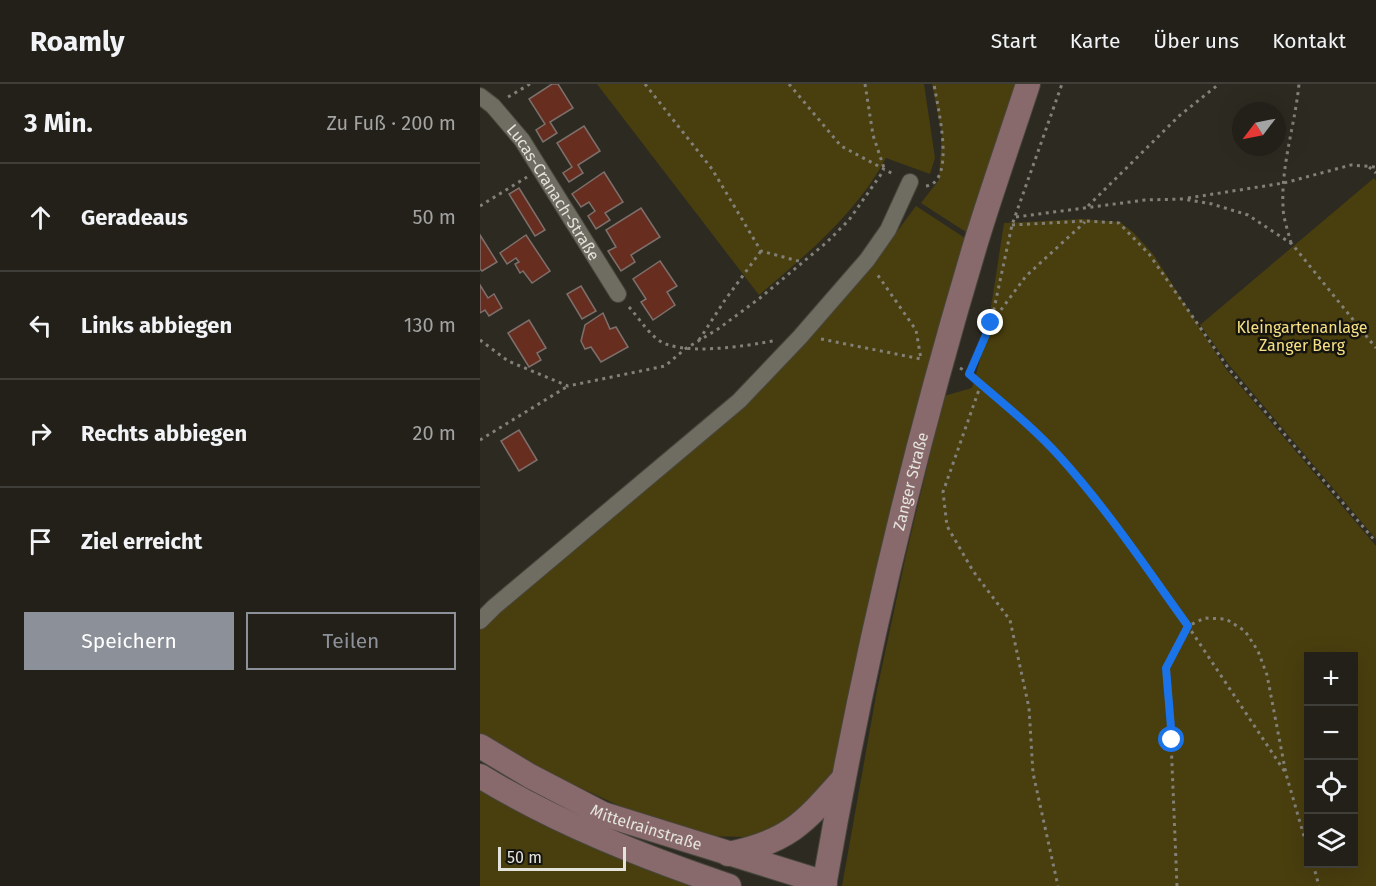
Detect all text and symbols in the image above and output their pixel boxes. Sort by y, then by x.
text: Roamly [30,25,124,58]
text: Start [991,28,1037,54]
text: Karte [1070,28,1120,54]
text: Über uns [1153,28,1239,54]
text: Kontakt [1272,28,1346,54]
north arrow [1232,102,1286,156]
text: 3 Min. [24,108,93,139]
text: Zu Fuß · 200 m [326,111,456,135]
street label: Lucas-Cranach-Straße [503,120,604,264]
icon: ahead [24,201,57,234]
text: Geradeaus [81,204,188,231]
text: 50 m [412,205,456,229]
icon: left [24,309,57,342]
route end [977,309,1003,335]
text: Links abbiegen [81,312,232,339]
text: 130 m [404,313,456,337]
park label: Kleingartenanlage Zanger Berg [1236,318,1368,355]
icon: right [24,417,57,450]
text: Rechts abbiegen [81,420,247,447]
text: 20 m [413,421,456,445]
street label: Zanger Straße [889,430,932,532]
icon: arrive [24,525,57,558]
text: Ziel erreicht [81,528,202,555]
button: Speichern [24,612,234,670]
button: Teilen [246,612,456,670]
map controls [1304,652,1358,868]
button: + [1304,652,1358,706]
button: − [1304,706,1358,760]
route start [1158,726,1184,752]
button: locate [1304,760,1358,814]
street label: Mittelrainstraße [587,800,704,854]
button: layers [1304,814,1358,868]
scale bar [498,844,626,872]
text: 50 m [507,848,542,867]

